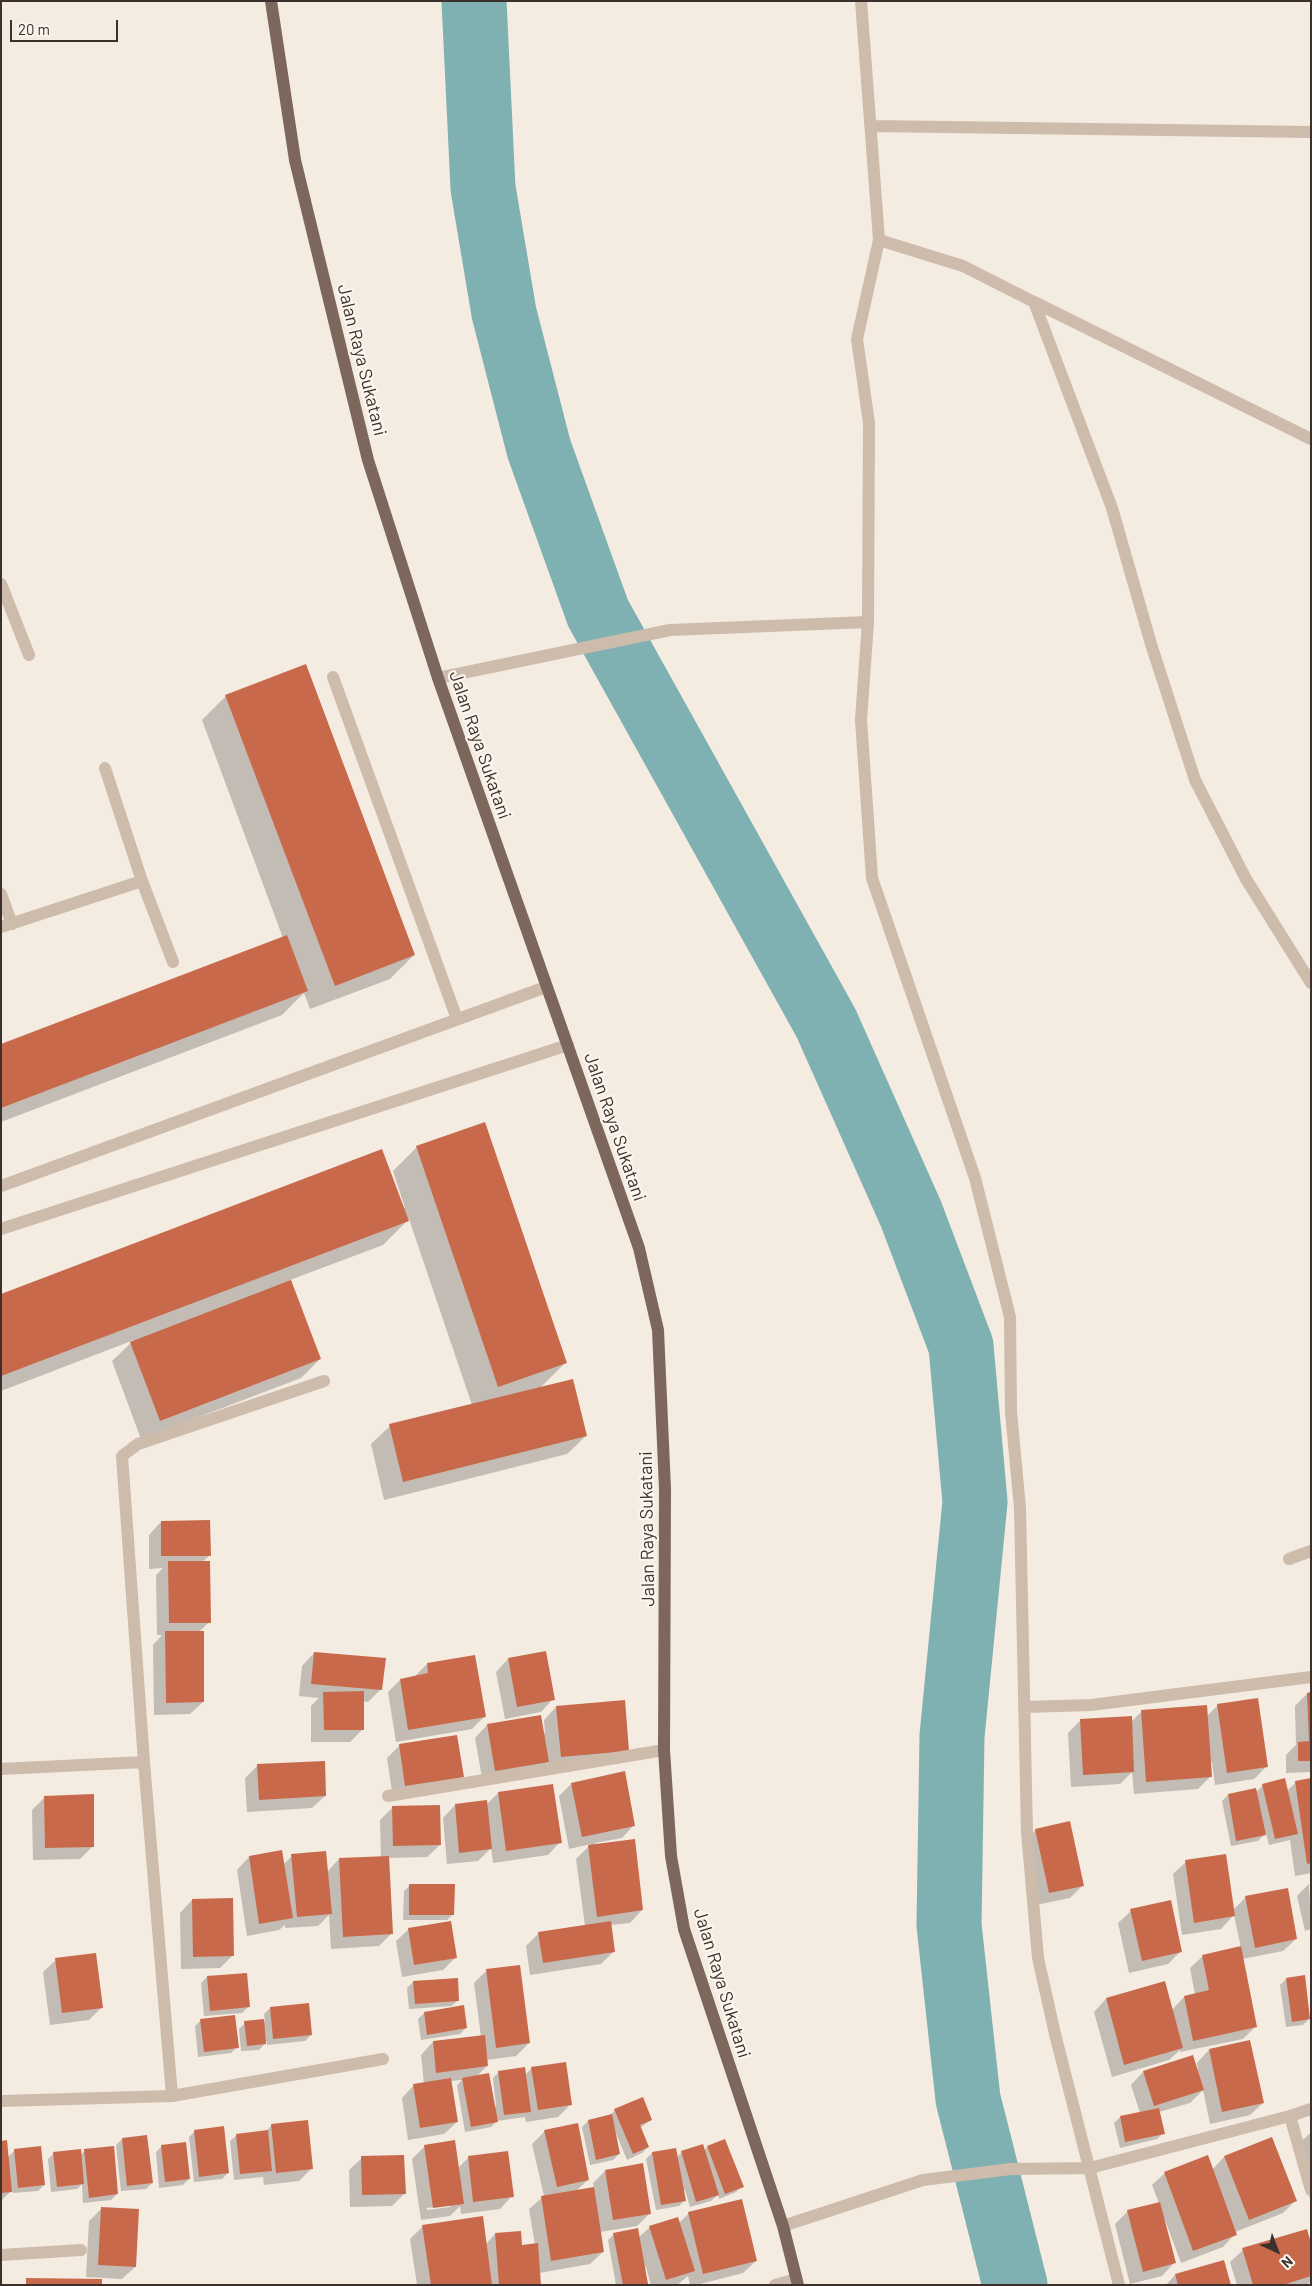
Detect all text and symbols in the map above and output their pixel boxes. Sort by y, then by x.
scale bar [12,10,120,42]
text: 20 m [18,20,50,38]
street label: Jalan Raya Sukatani [333,282,391,438]
street label: Jalan Raya Sukatani [444,668,516,822]
street label: Jalan Raya Sukatani [579,1050,651,1204]
street label: Jalan Raya Sukatani [635,1451,659,1607]
street label: Jalan Raya Sukatani [689,1906,755,2060]
north arrow [1252,2226,1302,2276]
text: N [1278,2253,1297,2272]

